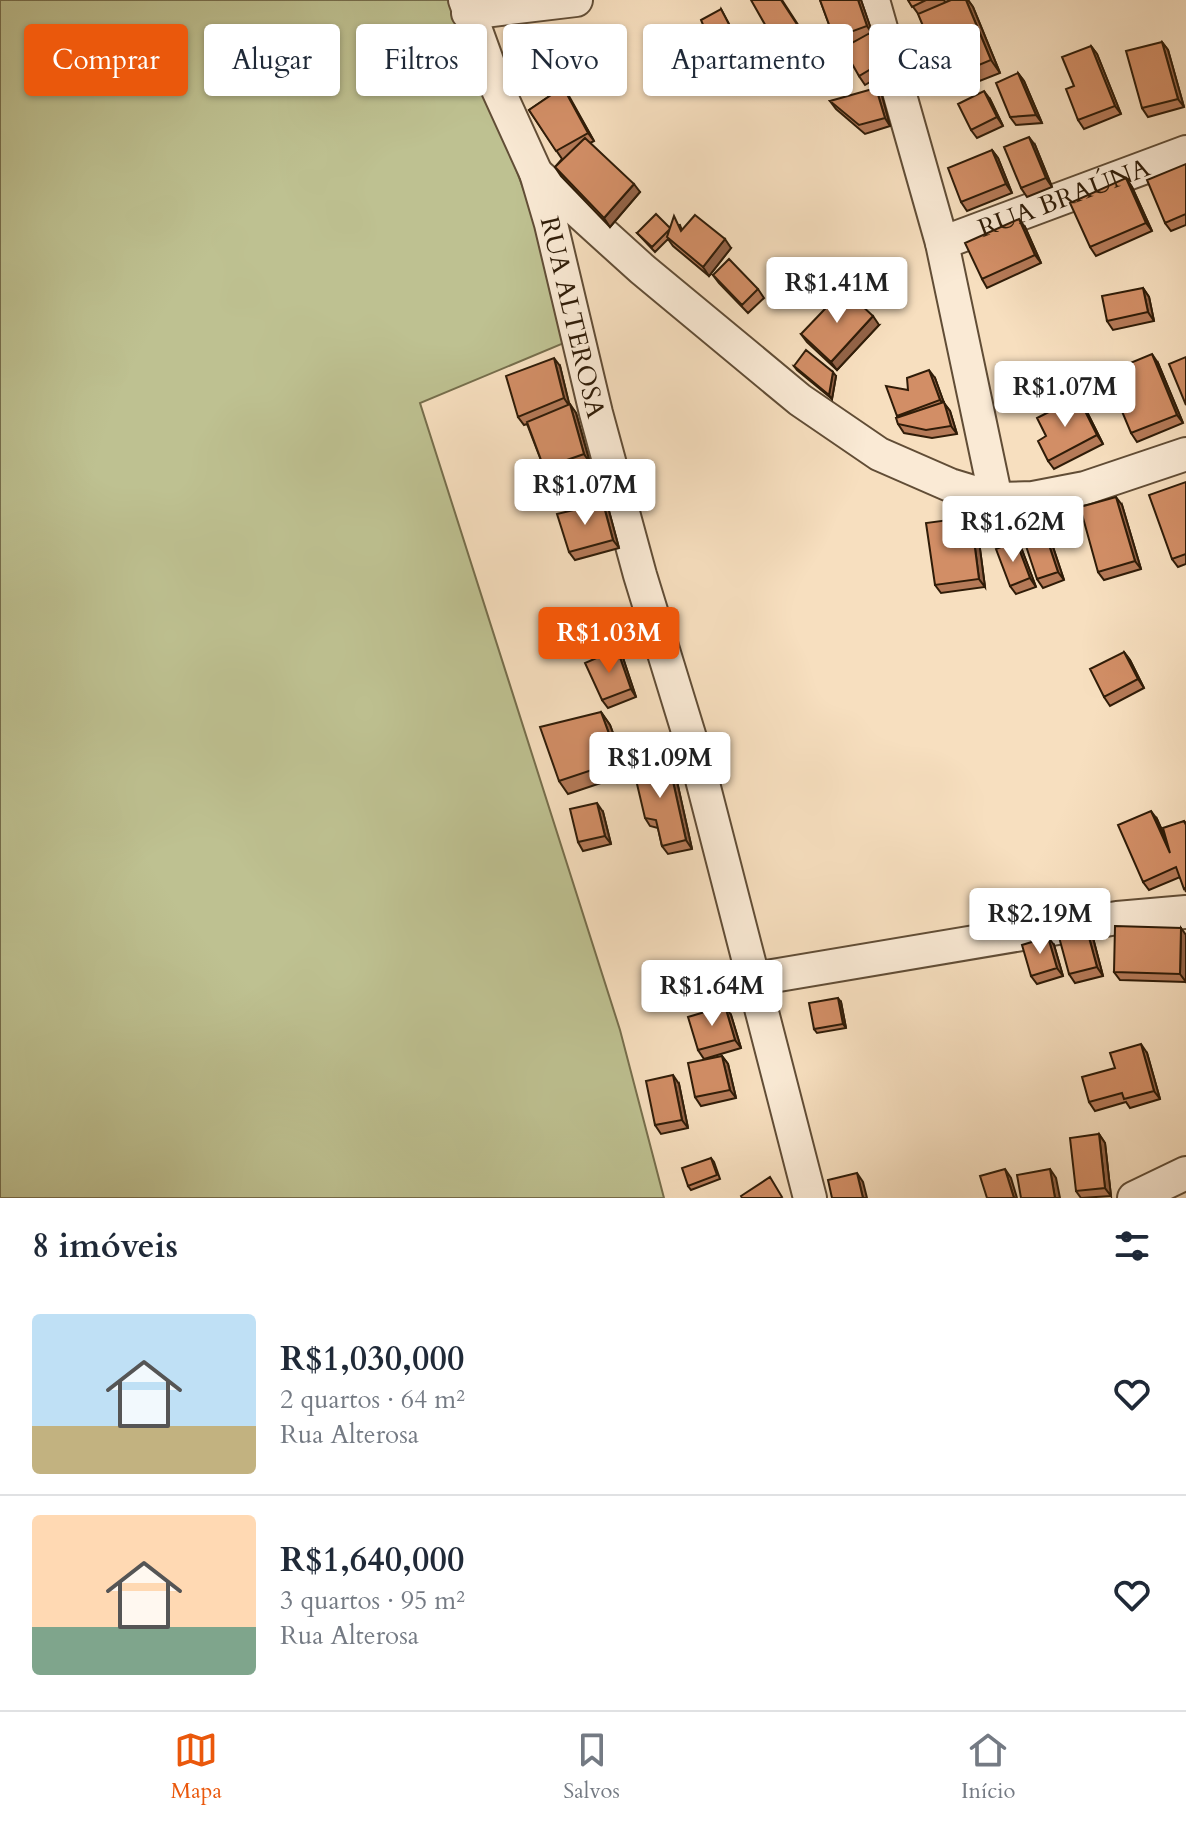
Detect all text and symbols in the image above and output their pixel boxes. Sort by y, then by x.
chip: Comprar [24,24,188,96]
chip: Alugar [204,24,340,96]
chip: Filtros [356,24,487,96]
chip: Novo [503,24,627,96]
chip: Apartamento [643,24,853,96]
chip: Casa [869,24,980,96]
street label: RUA BRAÚNA [973,149,1155,246]
street label: RUA ALTEROSA [532,213,614,422]
pin: R$1.41M [763,257,911,325]
text: R$1.41M [784,265,890,300]
pin: R$1.07M [991,361,1139,429]
text: R$1.07M [1012,369,1118,404]
pin: R$1.07M [511,459,659,527]
text: R$1.07M [532,467,638,502]
pin: R$1.62M [939,496,1087,564]
text: R$1.62M [960,504,1066,539]
pin: R$1.03M [535,607,683,675]
text: R$1.03M [556,615,662,650]
pin: R$1.09M [586,732,734,800]
text: R$1.09M [607,740,713,775]
pin: R$2.19M [966,888,1114,956]
text: R$2.19M [987,896,1093,931]
pin: R$1.64M [638,960,786,1028]
text: R$1.64M [659,968,765,1003]
text: 8 imóveis [32,1223,178,1269]
icon: filters [1110,1224,1154,1268]
text: R$1,030,000 [280,1336,464,1382]
icon: home [96,1346,192,1442]
icon: heart [1110,1372,1154,1416]
text: 2 quartos · 64 m² [280,1382,465,1417]
text: Rua Alterosa [280,1417,419,1452]
text: R$1,640,000 [280,1537,464,1583]
icon: home [96,1547,192,1643]
icon: heart [1110,1573,1154,1617]
text: 3 quartos · 95 m² [280,1583,465,1618]
text: Rua Alterosa [280,1618,419,1653]
tab: Mapa [171,1728,222,1806]
tab: Salvos [563,1728,620,1806]
tab: Início [961,1728,1015,1806]

